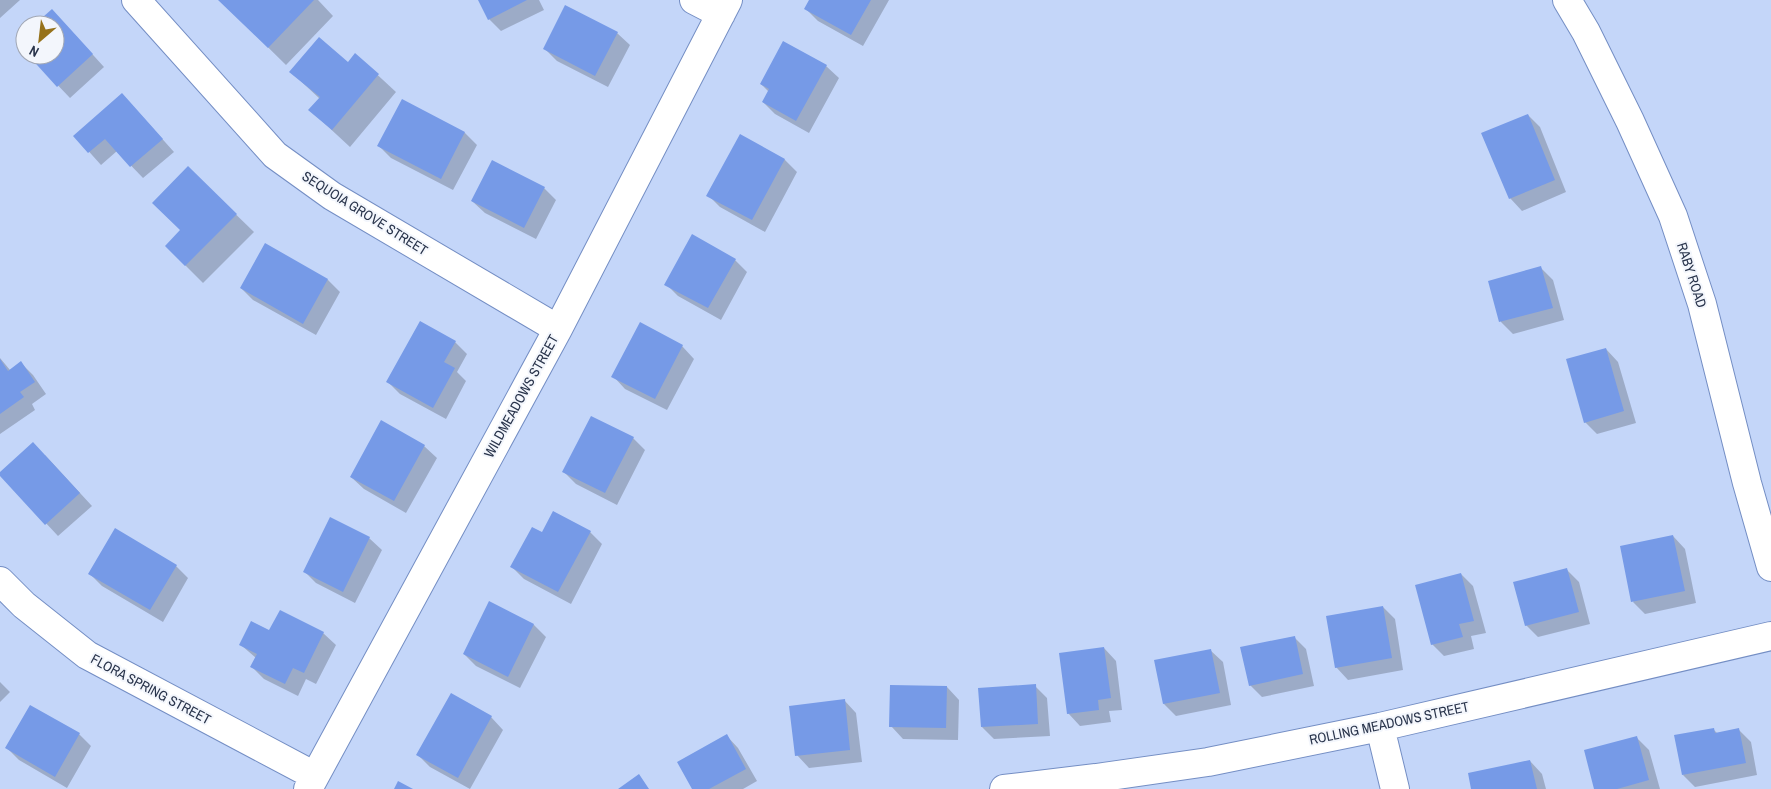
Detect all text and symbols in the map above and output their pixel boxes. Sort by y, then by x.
north arrow [15,15,65,65]
text: N [26,42,42,61]
street label: SEQUOIA GROVE STREET [299,167,431,259]
street label: RABY ROAD [1673,240,1711,310]
street label: WILDMEADOWS STREET [480,331,562,461]
street label: FLORA SPRING STREET [88,650,214,728]
street label: ROLLING MEADOWS STREET [1308,697,1470,749]

